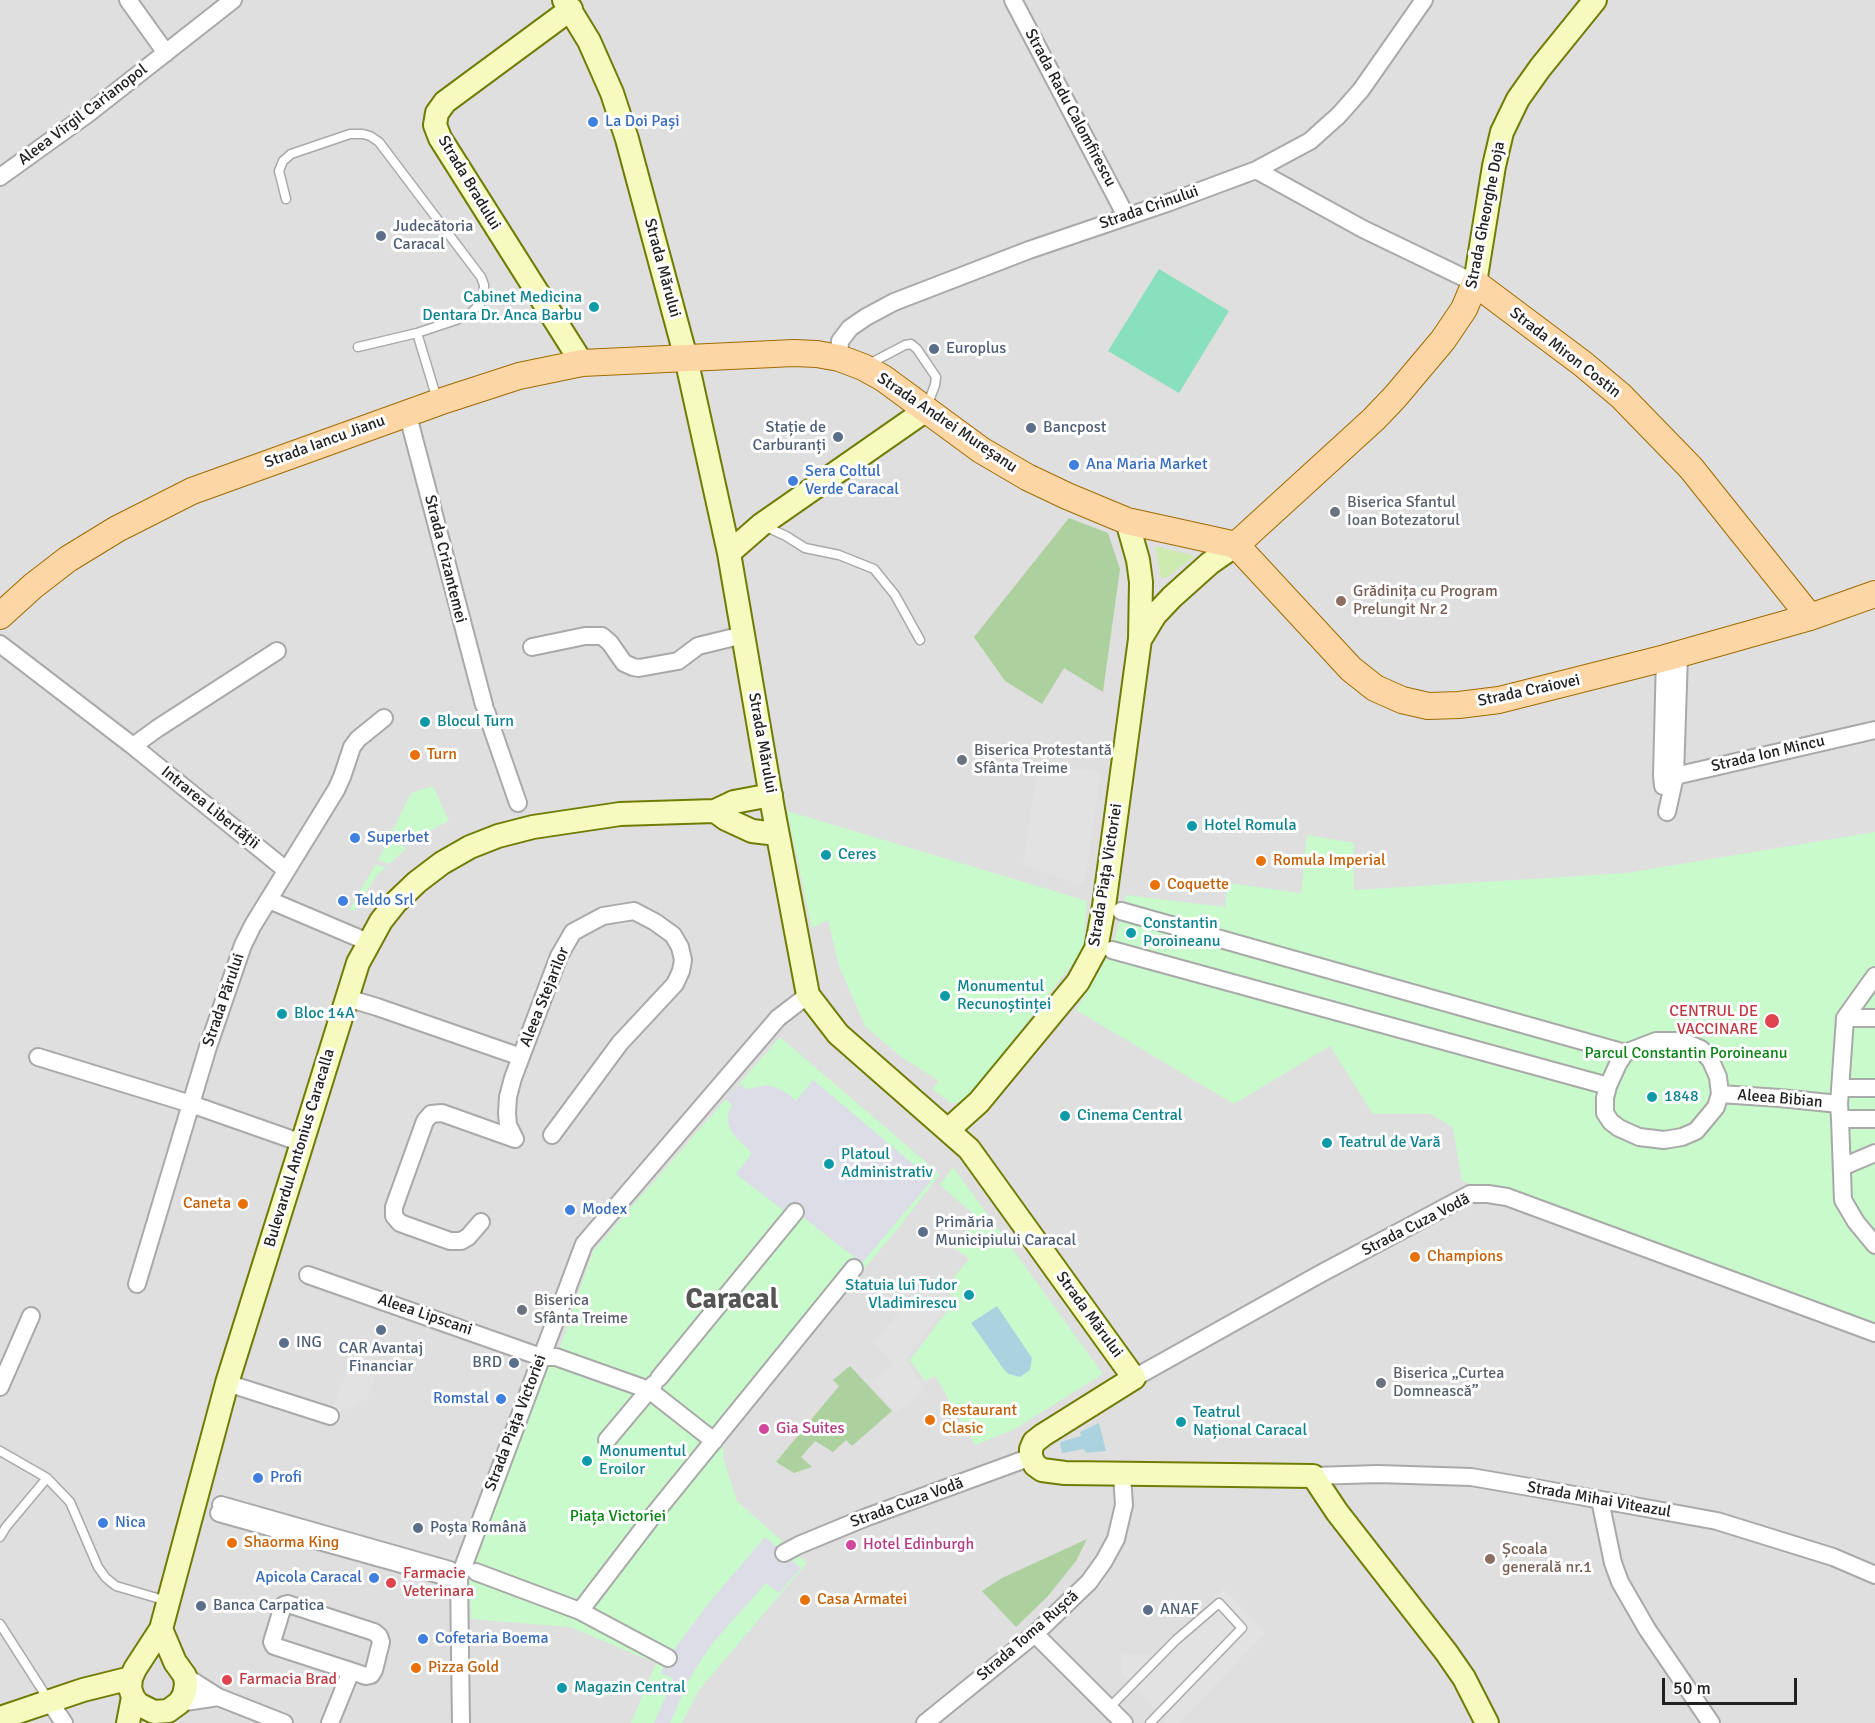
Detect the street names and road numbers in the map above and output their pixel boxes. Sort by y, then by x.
street label: Strada Radu Calomfirescu [1020,26,1120,190]
street label: Aleea Virgil Carianopol [15,60,151,170]
street label: Strada Bradului [433,132,505,234]
street label: Strada Gheorghe Doja [1462,140,1510,290]
street label: Strada Crinului [1097,182,1201,234]
street label: Strada Mărului [640,216,684,320]
street label: Strada Miron Costin [1506,304,1624,402]
street label: Strada Andrei Mureșanu [873,369,1021,477]
street label: Strada Iancu Jianu [262,411,388,473]
street label: Strada Crizantemei [420,493,470,625]
street label: Strada Craiovei [1476,671,1582,711]
street label: Strada Mărului [744,691,780,795]
street label: Strada Ion Mincu [1709,732,1827,776]
street label: Intrarea Libertății [157,762,263,854]
street label: Strada Piața Victoriei [1085,802,1127,948]
street label: Aleea Stejarilor [516,944,574,1050]
street label: Strada Părului [199,951,249,1049]
street label: Bulevardul Antonius Caracalla [261,1046,339,1250]
street label: Aleea Bibian [1737,1086,1823,1112]
street label: Strada Cuza Vodă [1359,1189,1473,1261]
street label: Strada Mărului [1051,1268,1127,1362]
street label: Aleea Lipscani [375,1290,475,1340]
street label: Strada Piața Victoriei [481,1352,551,1494]
street label: Strada Cuza Vodă [848,1474,966,1532]
street label: Strada Mihai Viteazul [1525,1478,1673,1522]
street label: Strada Toma Rușcă [973,1587,1083,1685]

